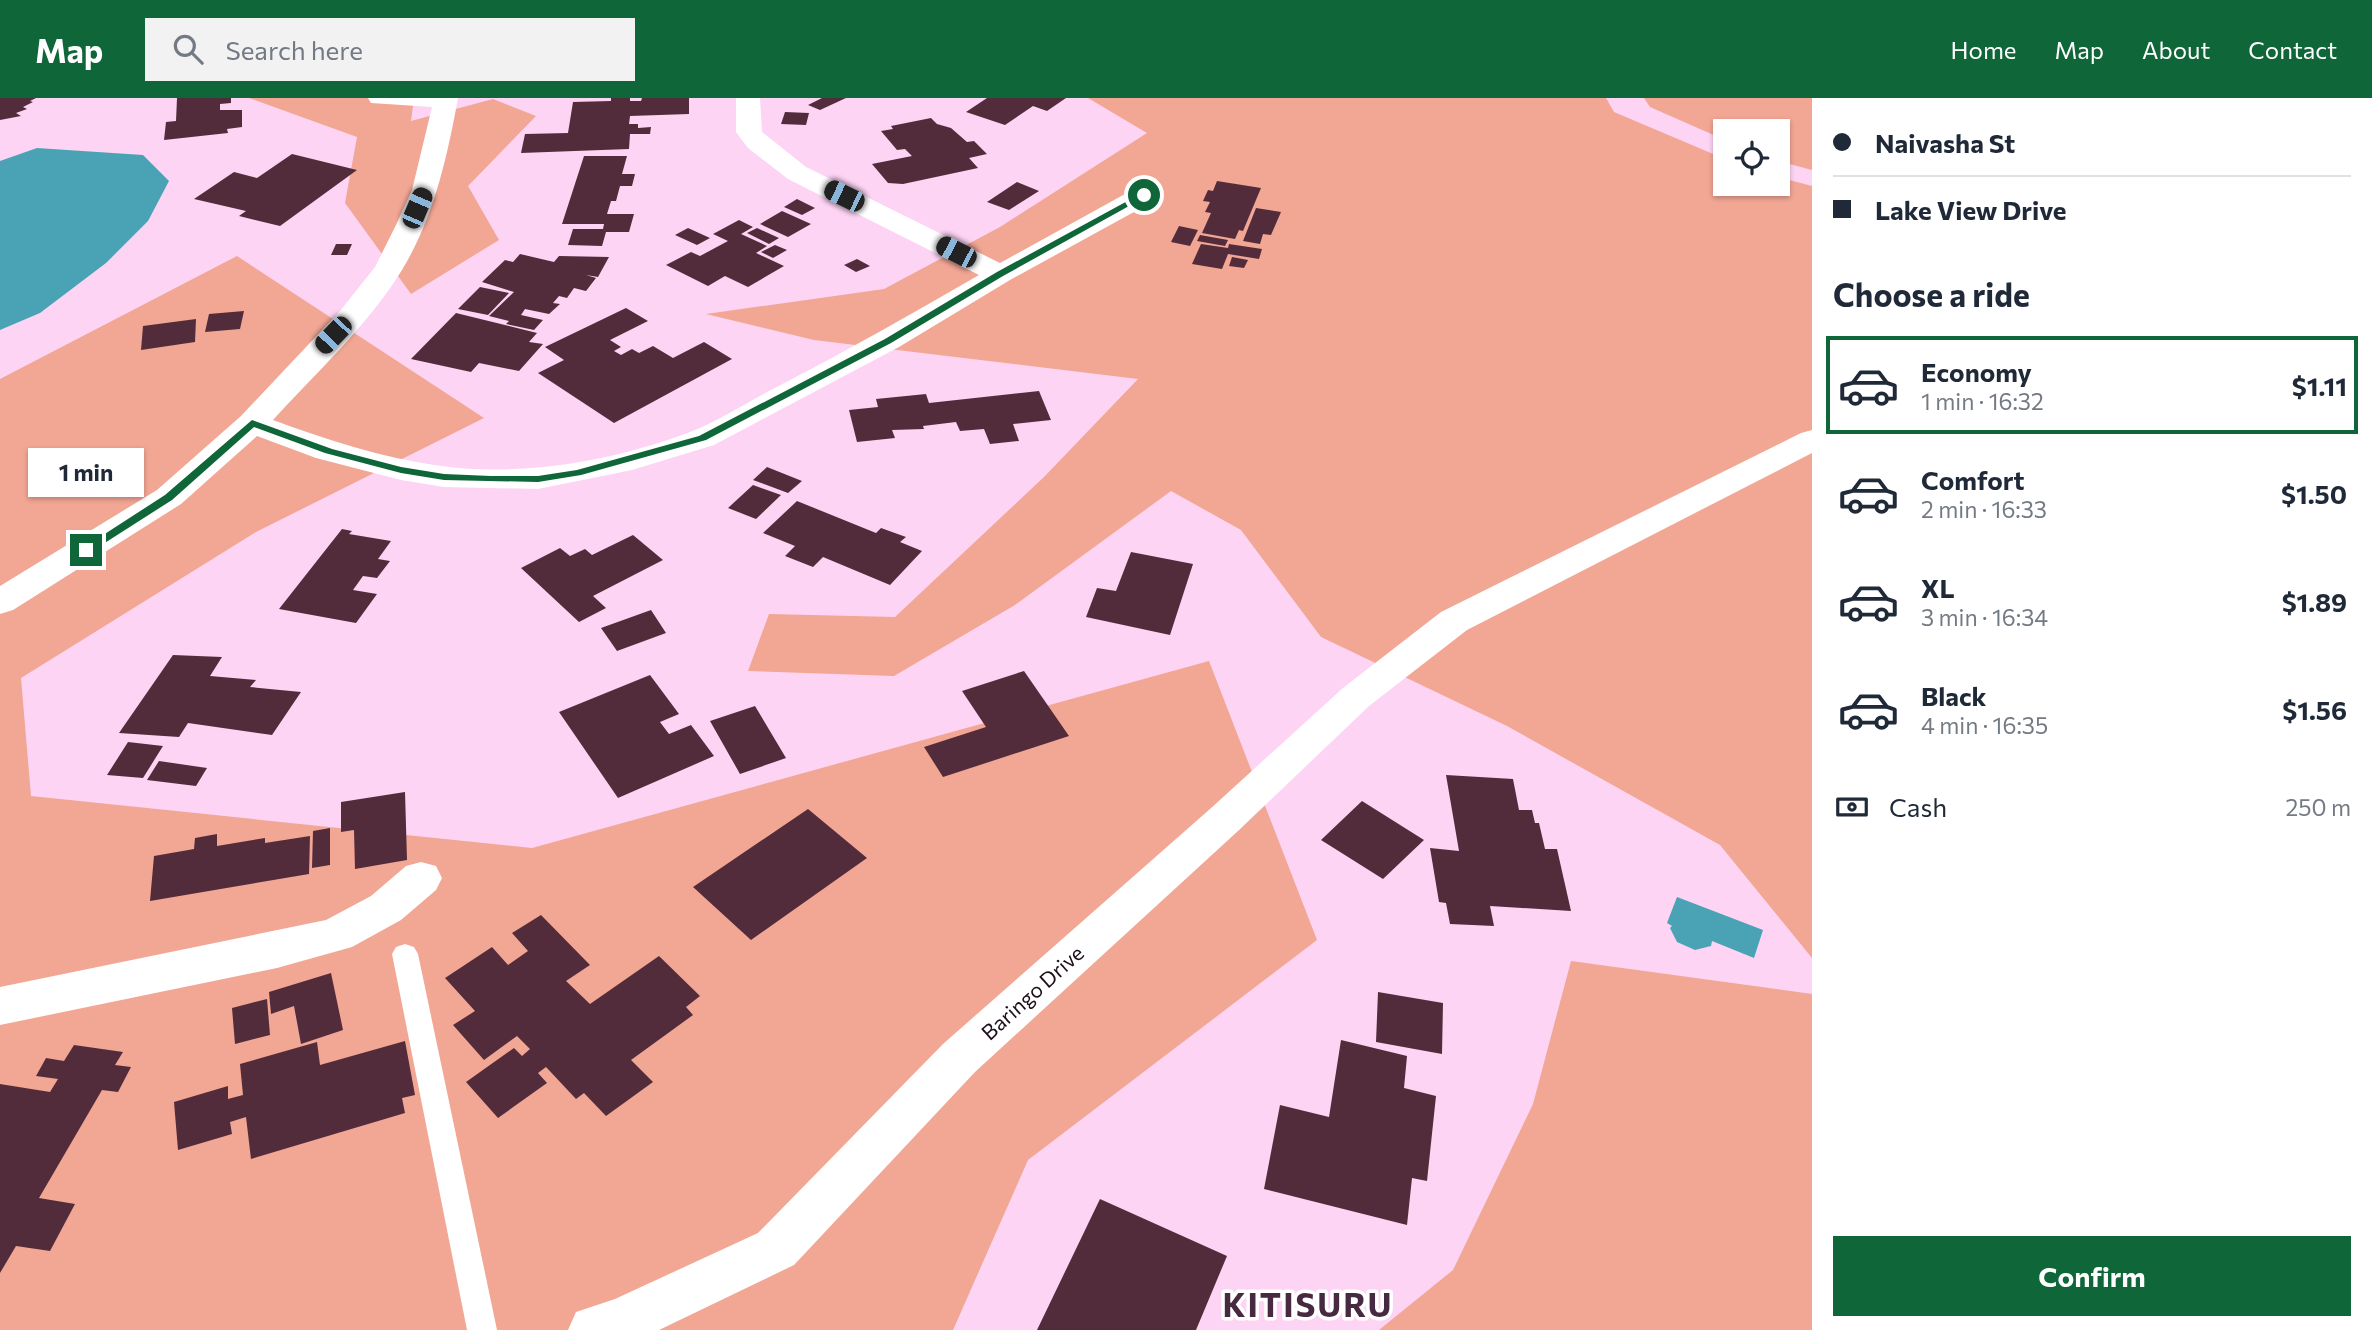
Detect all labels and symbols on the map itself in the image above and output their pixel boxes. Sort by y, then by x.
car [821,177,868,215]
route start [1128,179,1160,211]
car [400,185,435,231]
car [933,233,980,271]
car [311,313,356,357]
callout: 1 min [28,448,144,498]
route end [70,534,102,566]
street label: Baringo Drive [976,940,1088,1044]
district label: KITISURU [1222,1283,1394,1324]

